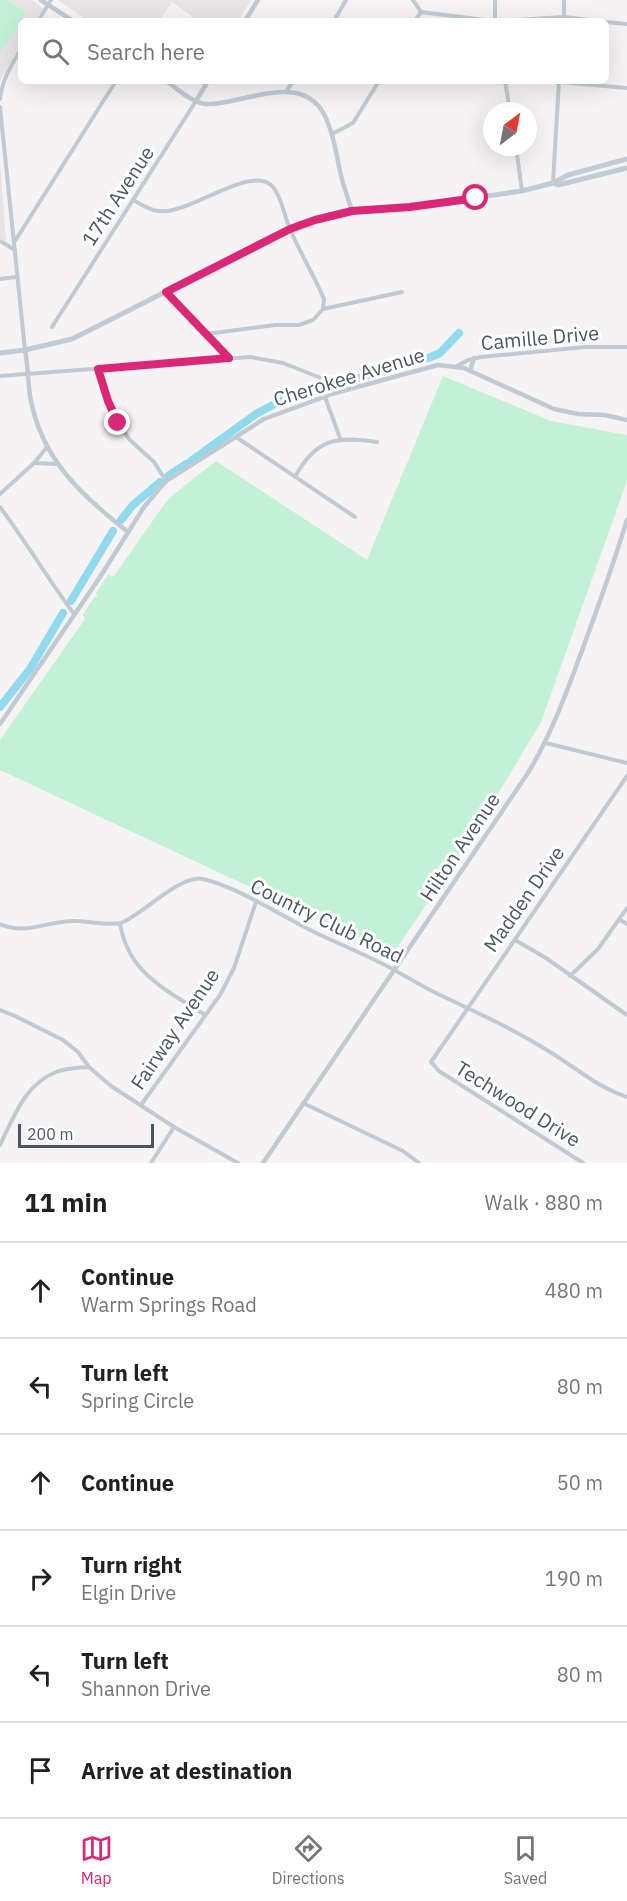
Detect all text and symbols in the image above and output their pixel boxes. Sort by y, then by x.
search box [18,18,609,84]
icon: search [39,35,72,68]
text: Search here [87,37,205,66]
north arrow [483,102,537,156]
street label: 17th Avenue [75,141,160,251]
route start [462,184,488,210]
street label: Camille Drive [480,319,600,356]
street label: Cherokee Avenue [270,341,428,412]
route end [104,409,130,435]
street label: Hilton Avenue [413,787,506,906]
street label: Madden Drive [477,840,570,957]
street label: Country Club Road [246,872,408,969]
street label: Fairway Avenue [124,963,225,1095]
street label: Techwood Drive [451,1054,586,1153]
scale bar [18,1121,154,1148]
text: 200 m [27,1124,74,1144]
text: 11 min [24,1185,108,1219]
text: Walk · 880 m [485,1189,603,1216]
text: Continue [81,1262,174,1291]
icon: ahead [24,1274,57,1307]
text: 480 m [545,1277,603,1304]
text: Warm Springs Road [81,1291,257,1318]
text: Turn left [81,1358,169,1387]
icon: left [24,1370,57,1403]
text: 80 m [557,1373,603,1400]
text: Spring Circle [81,1387,194,1414]
icon: ahead [24,1466,57,1499]
text: Continue [81,1468,174,1497]
text: 50 m [557,1469,603,1496]
text: Turn right [81,1550,182,1579]
icon: right [24,1562,57,1595]
text: 190 m [545,1565,603,1592]
text: Elgin Drive [81,1579,176,1606]
text: Turn left [81,1646,169,1675]
icon: left [24,1658,57,1691]
text: 80 m [557,1661,603,1688]
text: Shannon Drive [81,1675,211,1702]
icon: arrive [24,1754,57,1787]
text: Arrive at destination [81,1756,292,1785]
tab: Map [80,1832,113,1888]
tab: Directions [272,1832,345,1888]
tab: Saved [504,1832,547,1888]

